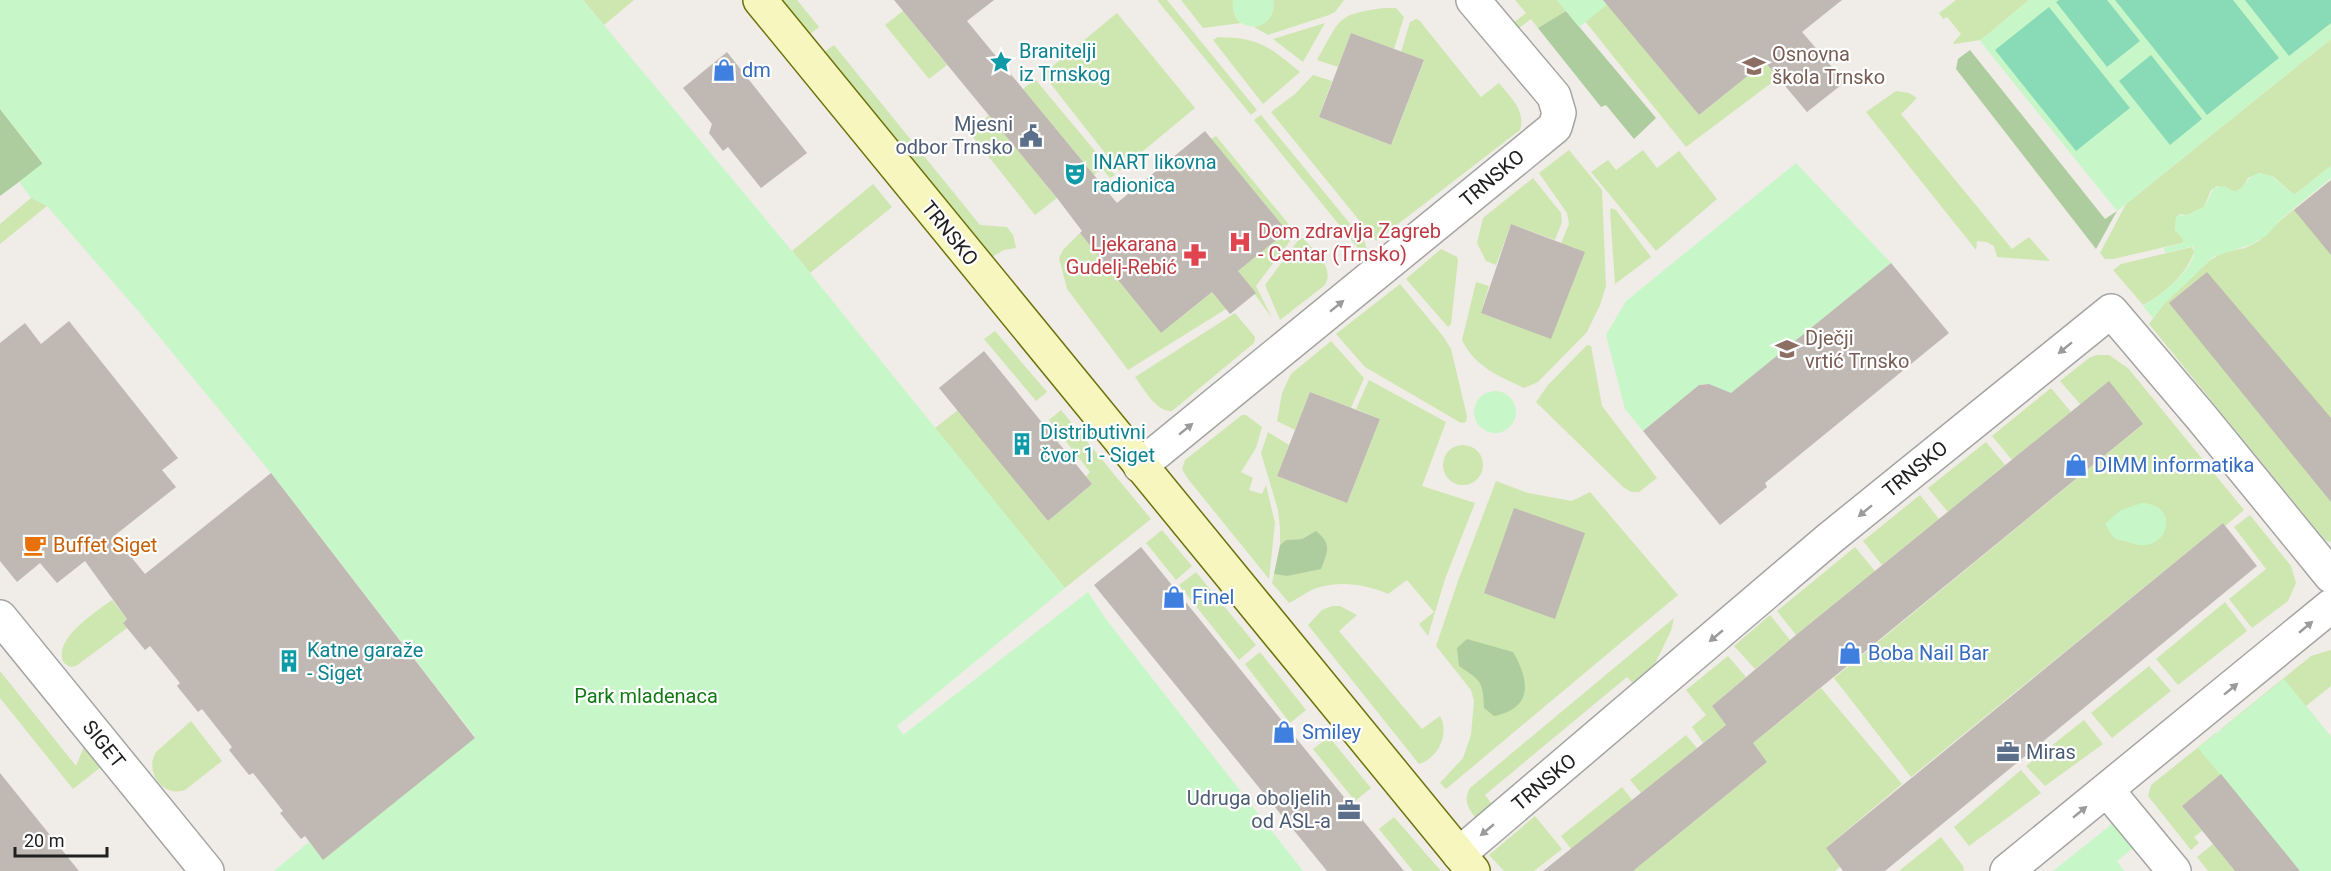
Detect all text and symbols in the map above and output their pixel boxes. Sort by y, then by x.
place label: Branitelji iz Trnskog [1019,39,1110,86]
place label: Osnovna škola Trnsko [1772,42,1885,89]
place icon: Branitelji iz Trnskog [988,49,1014,75]
school or university icon: Osnovna škola Trnsko [1741,53,1767,79]
shop icon: dm [711,57,737,83]
place label: dm [742,58,771,82]
place label: Mjesni odbor Trnsko [895,112,1013,159]
public building icon: Mjesni odbor Trnsko [1018,123,1044,149]
street label: TRNSKO [1455,144,1529,212]
place label: INART likovna radionica [1093,150,1217,197]
theatre icon: INART likovna radionica [1062,161,1088,187]
street label: TRNSKO [917,196,983,270]
place label: Dom zdravlja Zagreb - Centar (Trnsko) [1258,219,1441,266]
hospital icon: Dom zdravlja Zagreb - Centar (Trnsko) [1227,229,1253,255]
place label: Ljekarana Gudelj-Rebić [1066,232,1177,279]
pharmacy icon: Ljekarana Gudelj-Rebić [1182,242,1208,268]
one-way arrow [1329,299,1345,312]
place label: Dječji vrtić Trnsko [1805,326,1909,373]
school or university icon: Dječji vrtić Trnsko [1774,336,1800,362]
one-way arrow [2057,341,2073,354]
place label: Distributivni čvor 1 - Siget [1040,420,1155,467]
one-way arrow [1178,423,1193,436]
building icon: Distributivni čvor 1 - Siget [1009,431,1035,457]
street label: TRNSKO [1878,436,1952,502]
shop icon: DIMM informatika [2063,452,2089,478]
place label: DIMM informatika [2094,453,2254,477]
one-way arrow [1857,504,1873,517]
cafe icon: Buffet Siget [22,532,48,558]
place label: Buffet Siget [53,533,157,557]
shop icon: Finel [1161,584,1187,610]
place label: Finel [1192,585,1234,609]
one-way arrow [2298,621,2314,634]
one-way arrow [1709,629,1724,642]
place label: Katne garaže - Siget [307,638,423,685]
shop icon: Boba Nail Bar [1837,640,1863,666]
place label: Boba Nail Bar [1868,641,1989,665]
building icon: Katne garaže - Siget [276,648,302,674]
one-way arrow [2223,682,2239,695]
park label: Park mladenaca [574,684,718,708]
street label: SIGET [78,715,130,773]
shop icon: Smiley [1271,719,1297,745]
place label: Smiley [1302,720,1362,744]
office icon: Miras [1995,739,2021,765]
place label: Miras [2026,740,2076,764]
street label: TRNSKO [1507,748,1581,816]
place label: Udruga oboljelih od ASL-a [1187,786,1331,833]
office icon: Udruga oboljelih od ASL-a [1336,797,1362,823]
one-way arrow [2072,805,2088,818]
scale bar [15,820,106,858]
one-way arrow [1480,823,1495,836]
text: 20 m [24,830,64,851]

